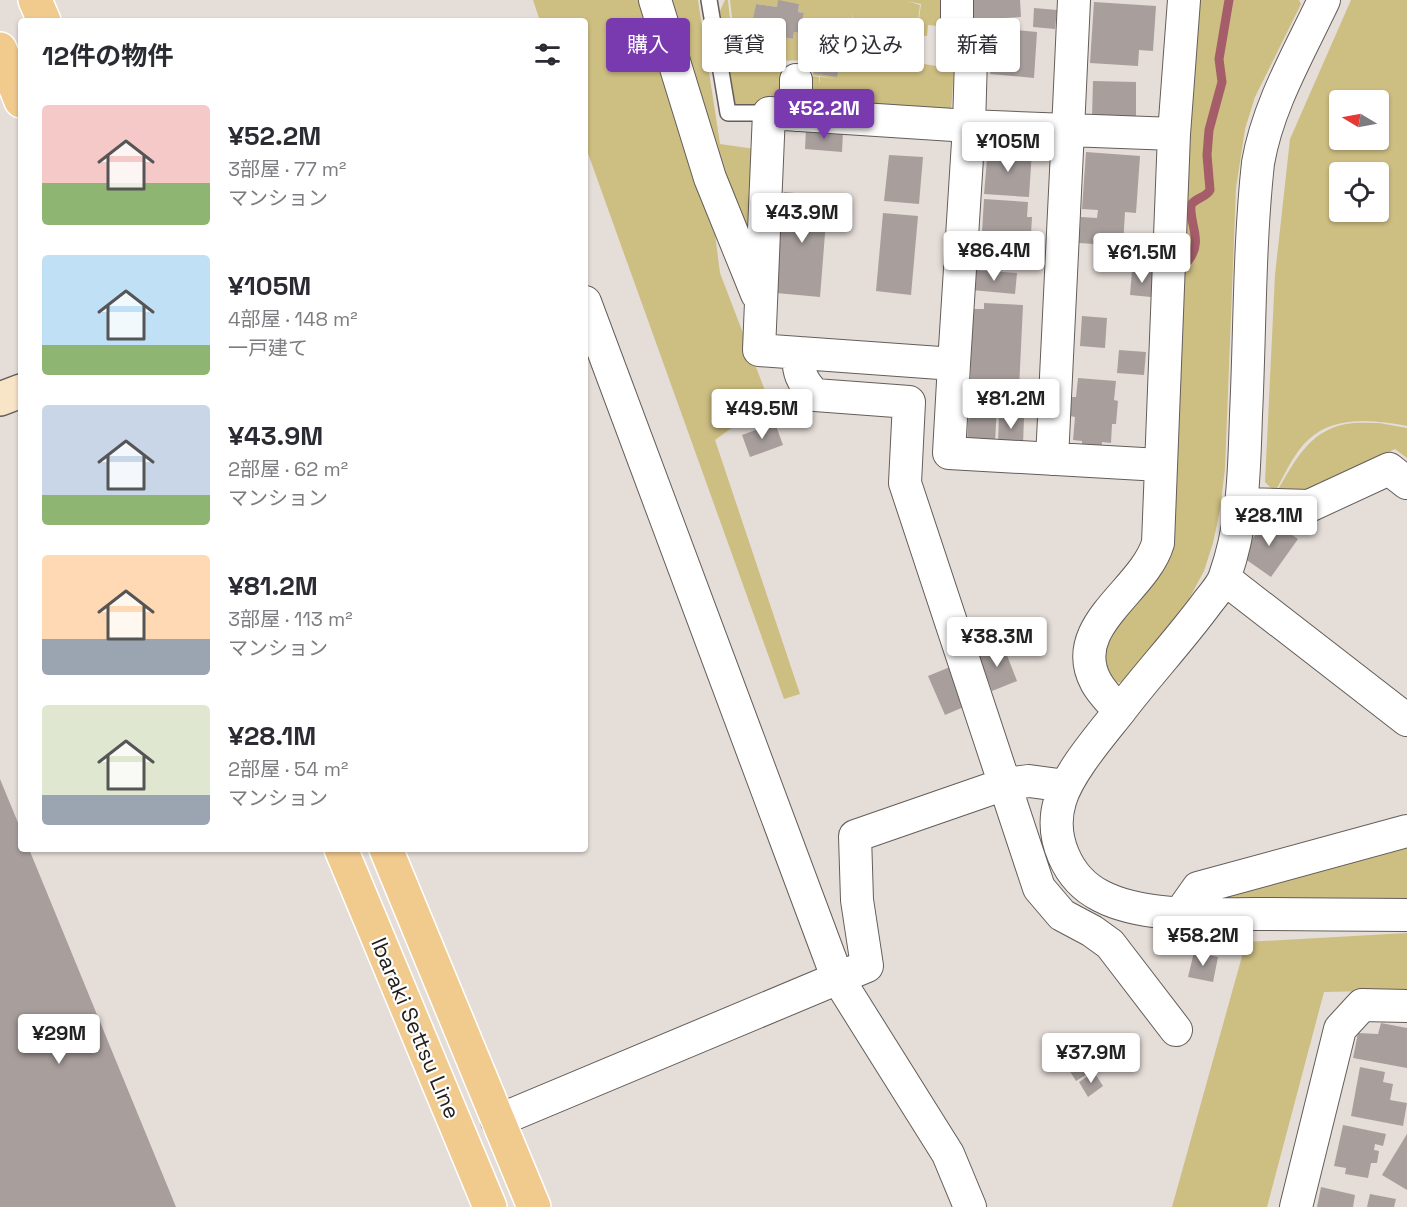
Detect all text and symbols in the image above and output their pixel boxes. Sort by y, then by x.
chip: 購入 [606,18,690,72]
chip: 賃貸 [702,18,786,72]
chip: 絞り込み [798,18,924,72]
chip: 新着 [936,18,1020,72]
icon: filters [531,38,564,71]
text: 12件の物件 [42,39,173,73]
pin: ¥52.2M [775,89,873,140]
north arrow [1329,90,1389,150]
map controls [1329,90,1389,222]
text: ¥52.2M [788,95,860,121]
text: ¥52.2M [228,119,321,153]
pin: ¥105M [966,122,1050,173]
text: ¥105M [976,128,1040,154]
icon: home [90,129,162,201]
text: 3部屋 · 77 m² [228,156,346,182]
button: locate [1329,162,1389,222]
text: マンション [228,185,328,211]
pin: ¥43.9M [753,193,851,244]
text: ¥43.9M [765,199,839,225]
pin: ¥86.4M [945,231,1043,282]
pin: ¥61.5M [1093,233,1191,284]
text: ¥86.4M [957,237,1031,263]
text: ¥61.5M [1107,239,1177,265]
text: ¥105M [228,269,311,303]
icon: home [90,279,162,351]
text: 4部屋 · 148 m² [228,306,358,332]
text: 一戸建て [228,335,308,361]
pin: ¥81.2M [962,379,1060,430]
text: ¥81.2M [977,385,1045,411]
pin: ¥49.5M [713,389,811,440]
text: ¥49.5M [726,395,798,421]
text: ¥43.9M [228,419,323,453]
icon: home [90,429,162,501]
text: 2部屋 · 62 m² [228,456,348,482]
text: マンション [228,485,328,511]
pin: ¥28.1M [1220,496,1318,547]
text: ¥28.1M [1235,502,1303,528]
text: ¥81.2M [228,569,318,603]
icon: home [90,579,162,651]
text: 3部屋 · 113 m² [228,606,353,632]
pin: ¥38.3M [948,617,1046,668]
text: ¥38.3M [961,623,1033,649]
text: マンション [228,635,328,661]
text: ¥28.1M [228,719,316,753]
icon: home [90,729,162,801]
text: 2部屋 · 54 m² [228,756,348,782]
text: マンション [228,785,328,811]
pin: ¥58.2M [1154,916,1252,967]
text: ¥58.2M [1167,922,1239,948]
street label: Ibaraki Settsu Line [365,933,467,1123]
pin: ¥29M [23,1014,95,1065]
text: ¥29M [32,1020,86,1046]
pin: ¥37.9M [1042,1033,1140,1084]
text: ¥37.9M [1056,1039,1126,1065]

